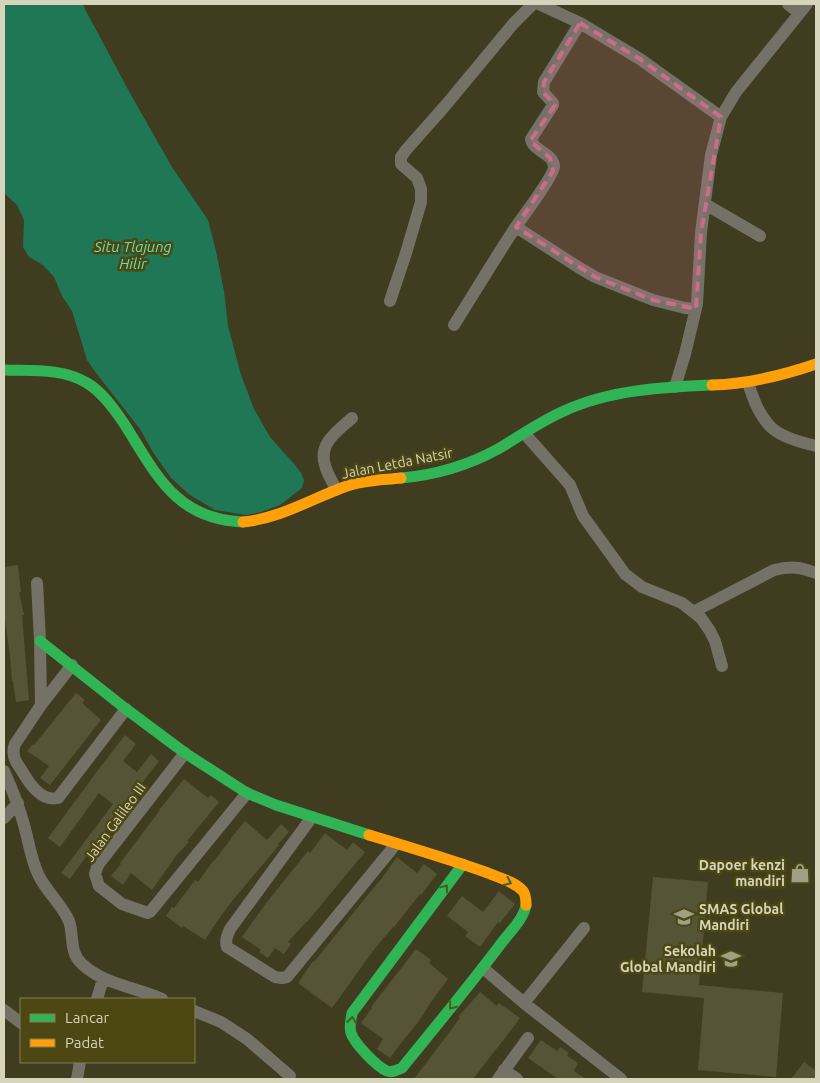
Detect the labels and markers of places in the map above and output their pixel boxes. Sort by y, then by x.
place label: Dapoer kenzi mandiri [699,857,785,889]
shop icon: Dapoer kenzi mandiri [789,862,811,884]
place label: SMAS Global Mandiri [699,901,783,933]
school or university icon: SMAS Global Mandiri [673,906,695,928]
place label: Sekolah Global Mandiri [620,943,716,975]
school or university icon: Sekolah Global Mandiri [720,948,742,970]

